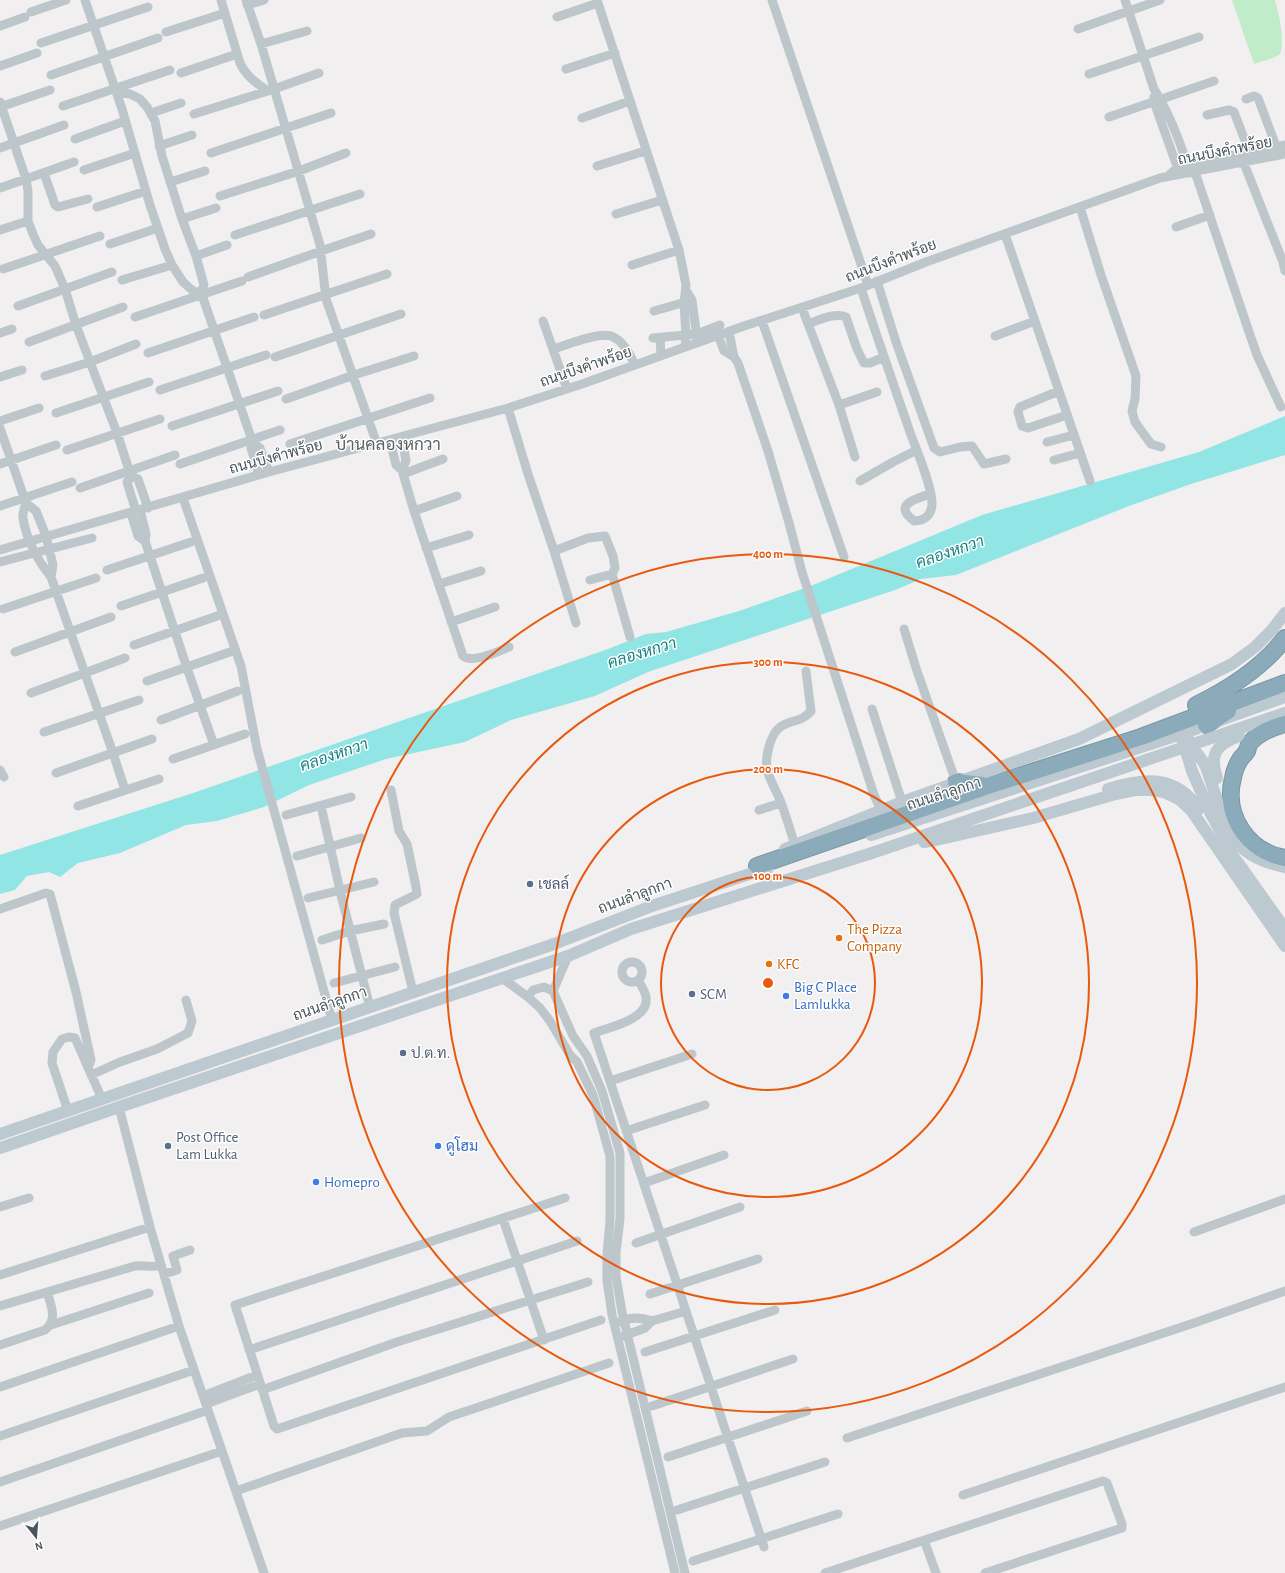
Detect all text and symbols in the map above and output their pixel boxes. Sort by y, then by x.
street label: ถนนบึงคำพร้อย [1176,132,1274,168]
street label: ถนนบึงคำพร้อย [842,234,939,285]
street label: ถนนบึงคำพร้อย [537,341,634,390]
street label: ถนนบึงคำพร้อย [227,434,324,477]
district label: บ้านคลองหกวา [335,434,441,453]
water label: คลองหกวา [914,533,986,571]
text: 400 m [753,548,783,560]
water label: คลองหกวา [606,635,678,671]
text: 300 m [753,656,783,668]
water label: คลองหกวา [298,736,370,774]
text: 200 m [753,763,783,775]
street label: ถนนลำลูกกา [904,773,984,815]
text: 100 m [754,870,782,882]
place label: เชลล์ [538,874,569,892]
street label: ถนนลำลูกกา [596,874,674,918]
marker: เชลล์ [525,879,535,889]
place label: The Pizza Company [847,922,903,954]
marker: The Pizza Company [834,933,844,943]
place label: KFC [777,957,800,972]
marker: KFC [764,959,774,969]
centre of rings [761,976,775,990]
place label: Big C Place Lamlukka [794,980,857,1012]
street label: ถนนลำลูกกา [290,982,370,1026]
place label: SCM [700,987,727,1002]
marker: SCM [687,989,697,999]
marker: Big C Place Lamlukka [781,991,791,1001]
place label: ป.ต.ท. [411,1046,450,1061]
marker: ป.ต.ท. [398,1048,408,1058]
place label: Post Office Lam Lukka [176,1130,239,1162]
place label: ดูโฮม [446,1136,478,1156]
marker: Post Office Lam Lukka [163,1141,173,1151]
marker: ดูโฮม [433,1141,443,1151]
place label: Homepro [324,1175,380,1190]
marker: Homepro [311,1177,321,1187]
north arrow [16,1517,56,1557]
text: N [34,1540,44,1552]

